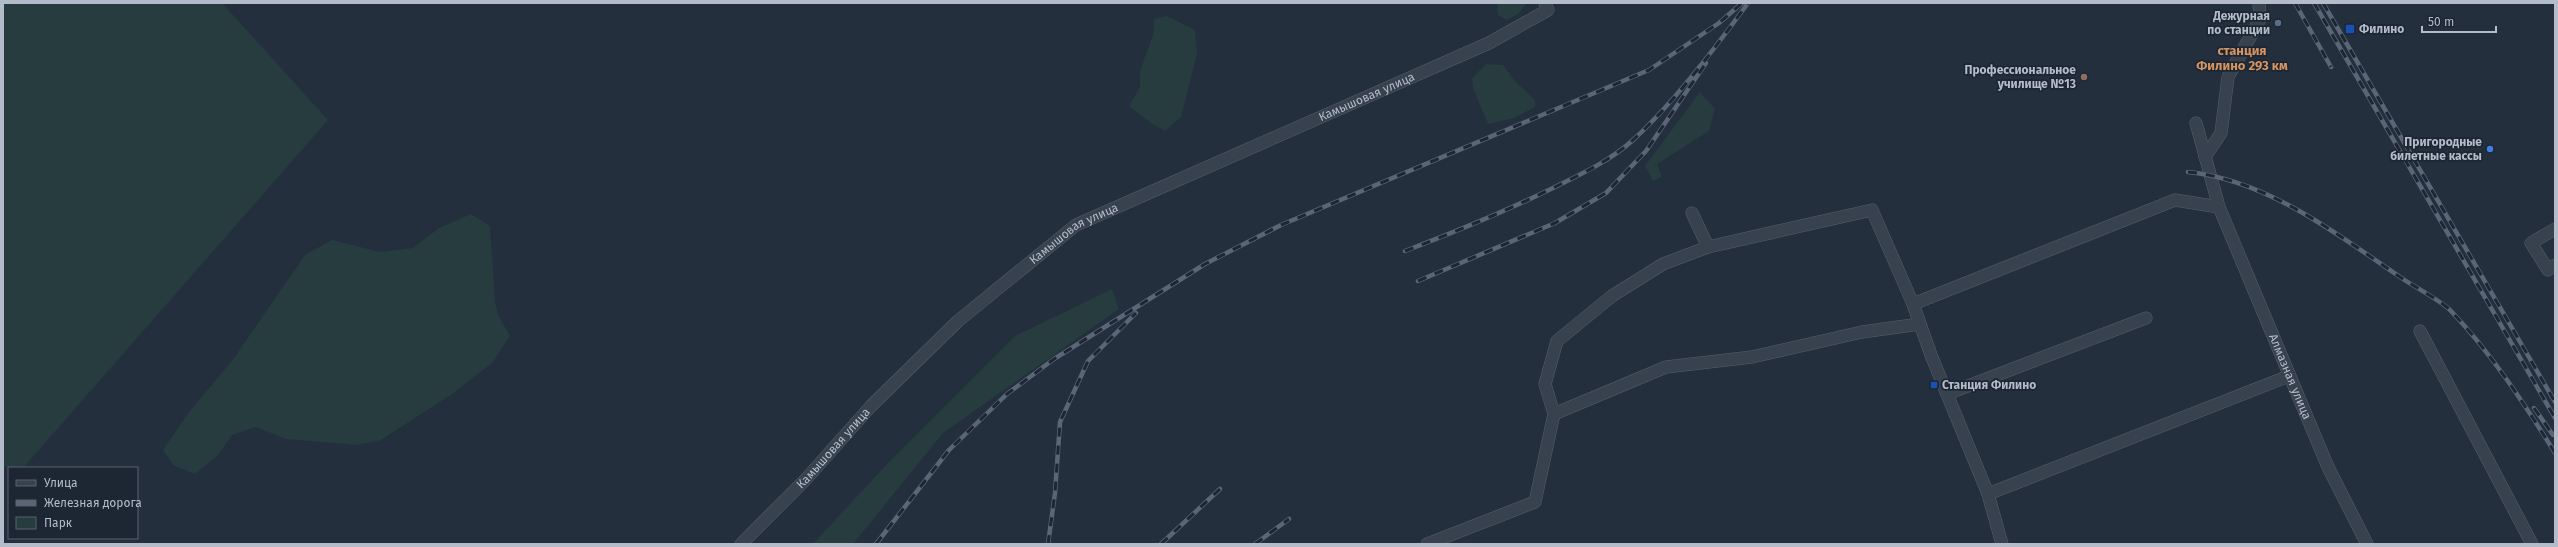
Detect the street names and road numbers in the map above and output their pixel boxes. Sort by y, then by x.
street label: Камышовая улица [1316,70,1417,124]
street label: Камышовая улица [1026,200,1120,267]
street label: Алмазная улица [2266,332,2314,421]
street label: Камышовая улица [794,405,873,491]

